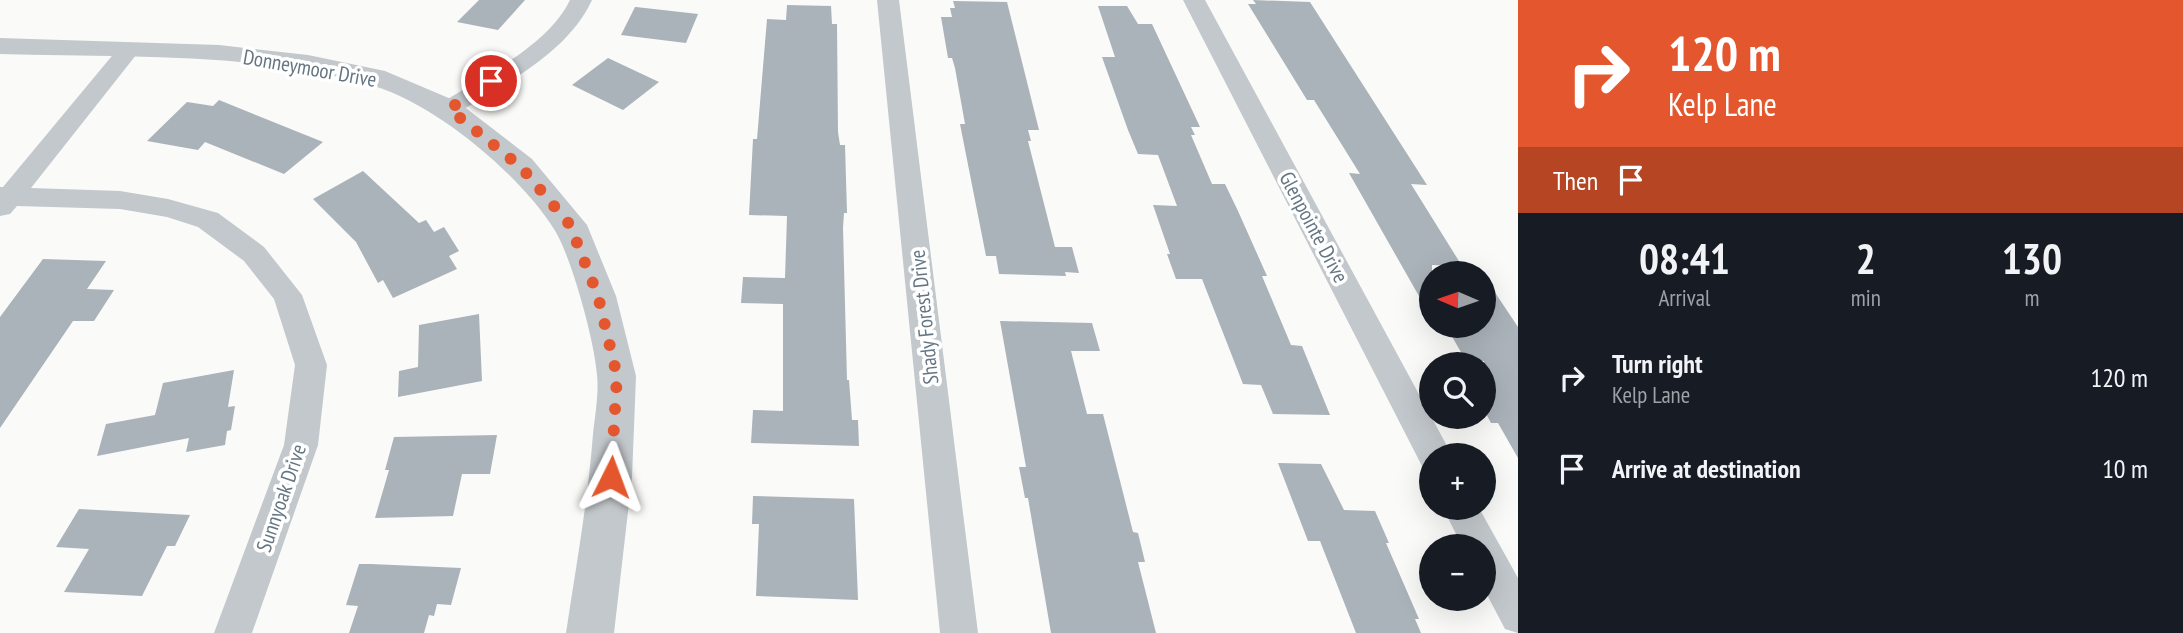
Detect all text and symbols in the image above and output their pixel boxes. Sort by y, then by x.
text: 120 m [1668,21,1781,85]
icon: right [1553,28,1644,119]
street label: Donneymoor Drive [241,43,379,93]
pin [461,51,521,111]
icon: arrive [472,62,510,100]
text: Kelp Lane [1668,83,1777,125]
icon: arrive [1612,161,1650,199]
text: Then [1553,164,1598,197]
street label: Glenpointe Drive [1273,167,1355,287]
text: 08:41 [1639,231,1730,286]
text: 2 [1856,231,1876,286]
text: 130 [2002,231,2062,286]
street label: Shady Forest Drive [904,248,944,386]
north arrow [1419,261,1496,338]
map controls [1419,261,1496,611]
text: Arrival [1658,283,1710,312]
text: min [1851,283,1881,312]
text: m [2024,283,2039,312]
text: Turn right [1612,347,1703,380]
button: search [1419,352,1496,429]
icon: right [1553,359,1591,397]
text: 120 m [2090,361,2148,394]
text: Kelp Lane [1612,380,1690,409]
position arrow [574,440,648,514]
street label: Sunnyoak Drive [250,441,312,555]
button: + [1419,443,1496,520]
icon: arrive [1553,450,1591,488]
text: Arrive at destination [1612,452,1801,485]
text: 10 m [2102,452,2148,485]
button: − [1419,534,1496,611]

